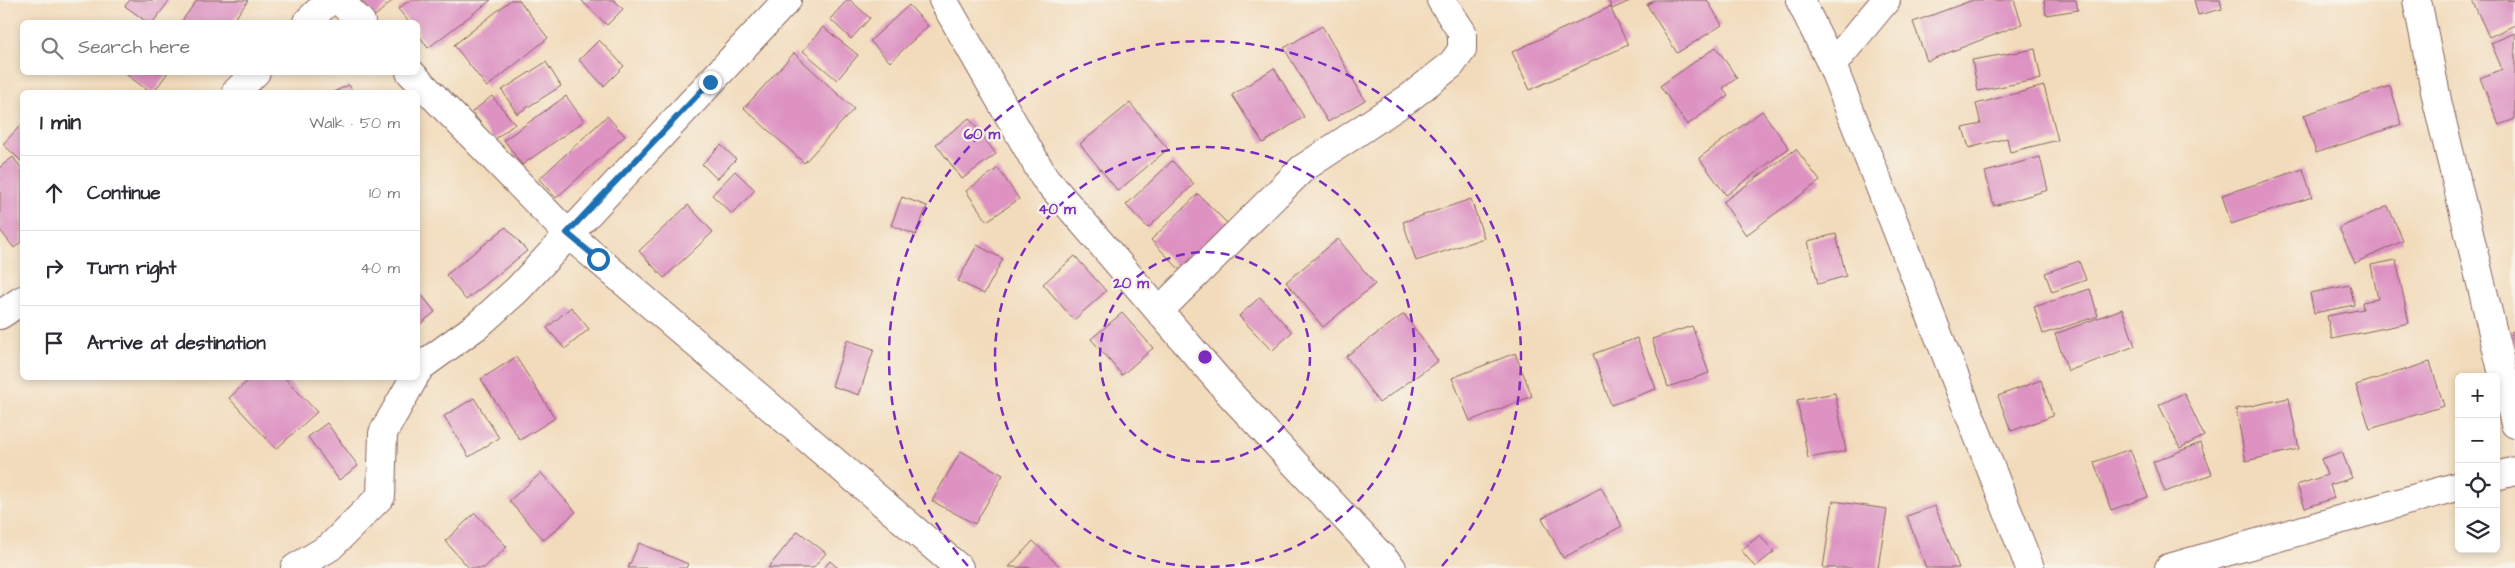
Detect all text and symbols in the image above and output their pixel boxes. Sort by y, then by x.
search box [20,20,420,75]
icon: search [38,34,66,62]
text: Search here [78,34,190,61]
route end [699,71,722,94]
text: 1 min [40,108,81,137]
text: Walk · 50 m [309,112,400,134]
text: 60 m [964,124,1001,145]
icon: ahead [40,179,68,207]
text: Continue [87,180,161,207]
text: 10 m [369,182,400,204]
text: 40 m [1038,199,1076,220]
route start [587,248,610,271]
icon: right [40,254,68,282]
text: Turn right [87,255,176,282]
text: 40 m [360,257,400,279]
text: 20 m [1112,273,1149,294]
icon: arrive [40,329,68,357]
text: Arrive at destination [87,330,266,357]
centre of rings [1196,348,1214,366]
map controls [2455,373,2500,553]
button: + [2455,373,2500,418]
button: − [2455,418,2500,463]
button: locate [2455,463,2500,508]
button: layers [2455,508,2500,553]

